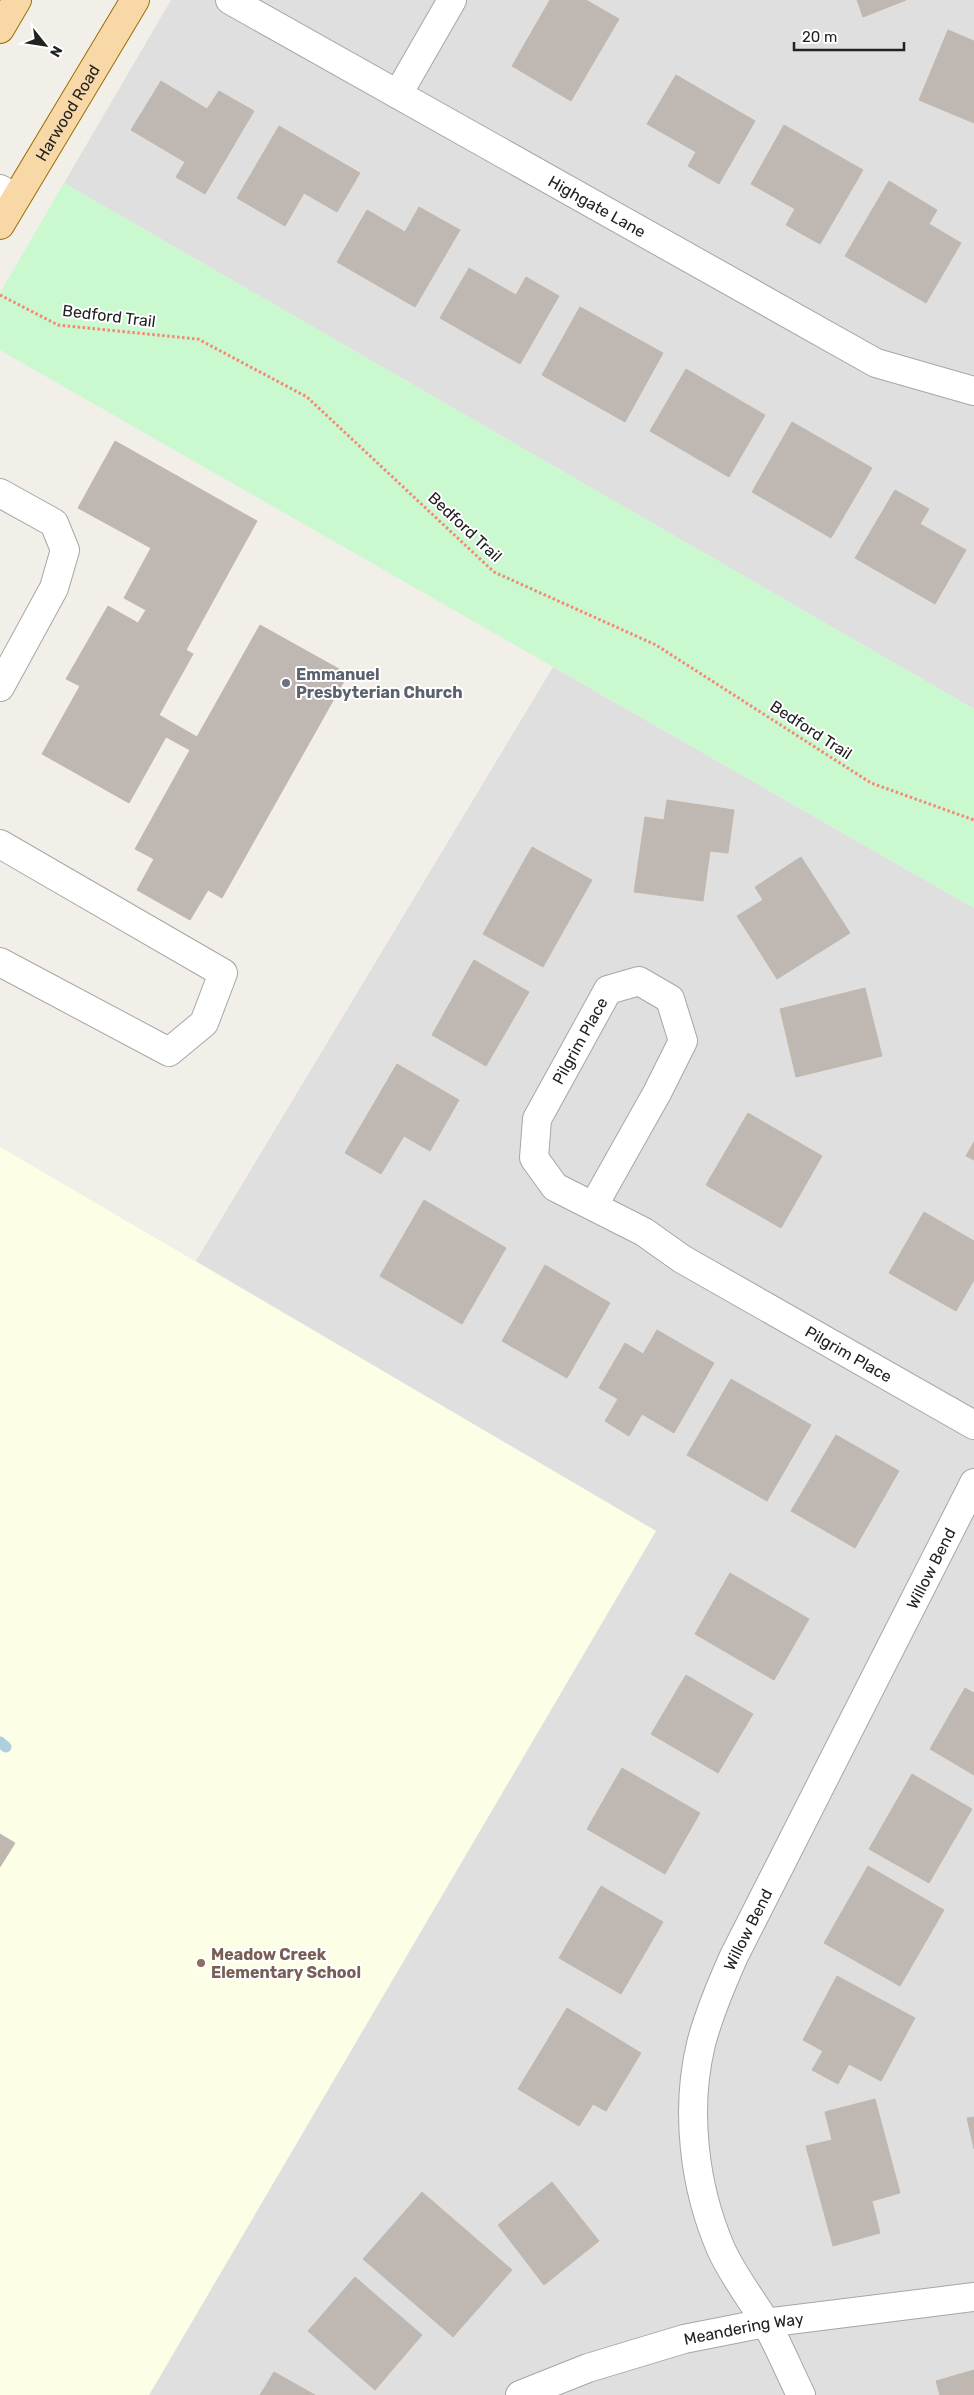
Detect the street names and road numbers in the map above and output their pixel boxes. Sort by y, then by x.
street label: Harwood Road [31,61,104,164]
street label: Highgate Lane [545,171,649,241]
street label: Bedford Trail [61,301,157,331]
street label: Bedford Trail [424,488,506,566]
street label: Bedford Trail [766,696,856,764]
street label: Pilgrim Place [548,994,612,1088]
street label: Pilgrim Place [802,1322,895,1386]
street label: Willow Bend [902,1524,959,1612]
street label: Willow Bend [719,1886,776,1973]
street label: Meandering Way [682,2309,805,2348]

